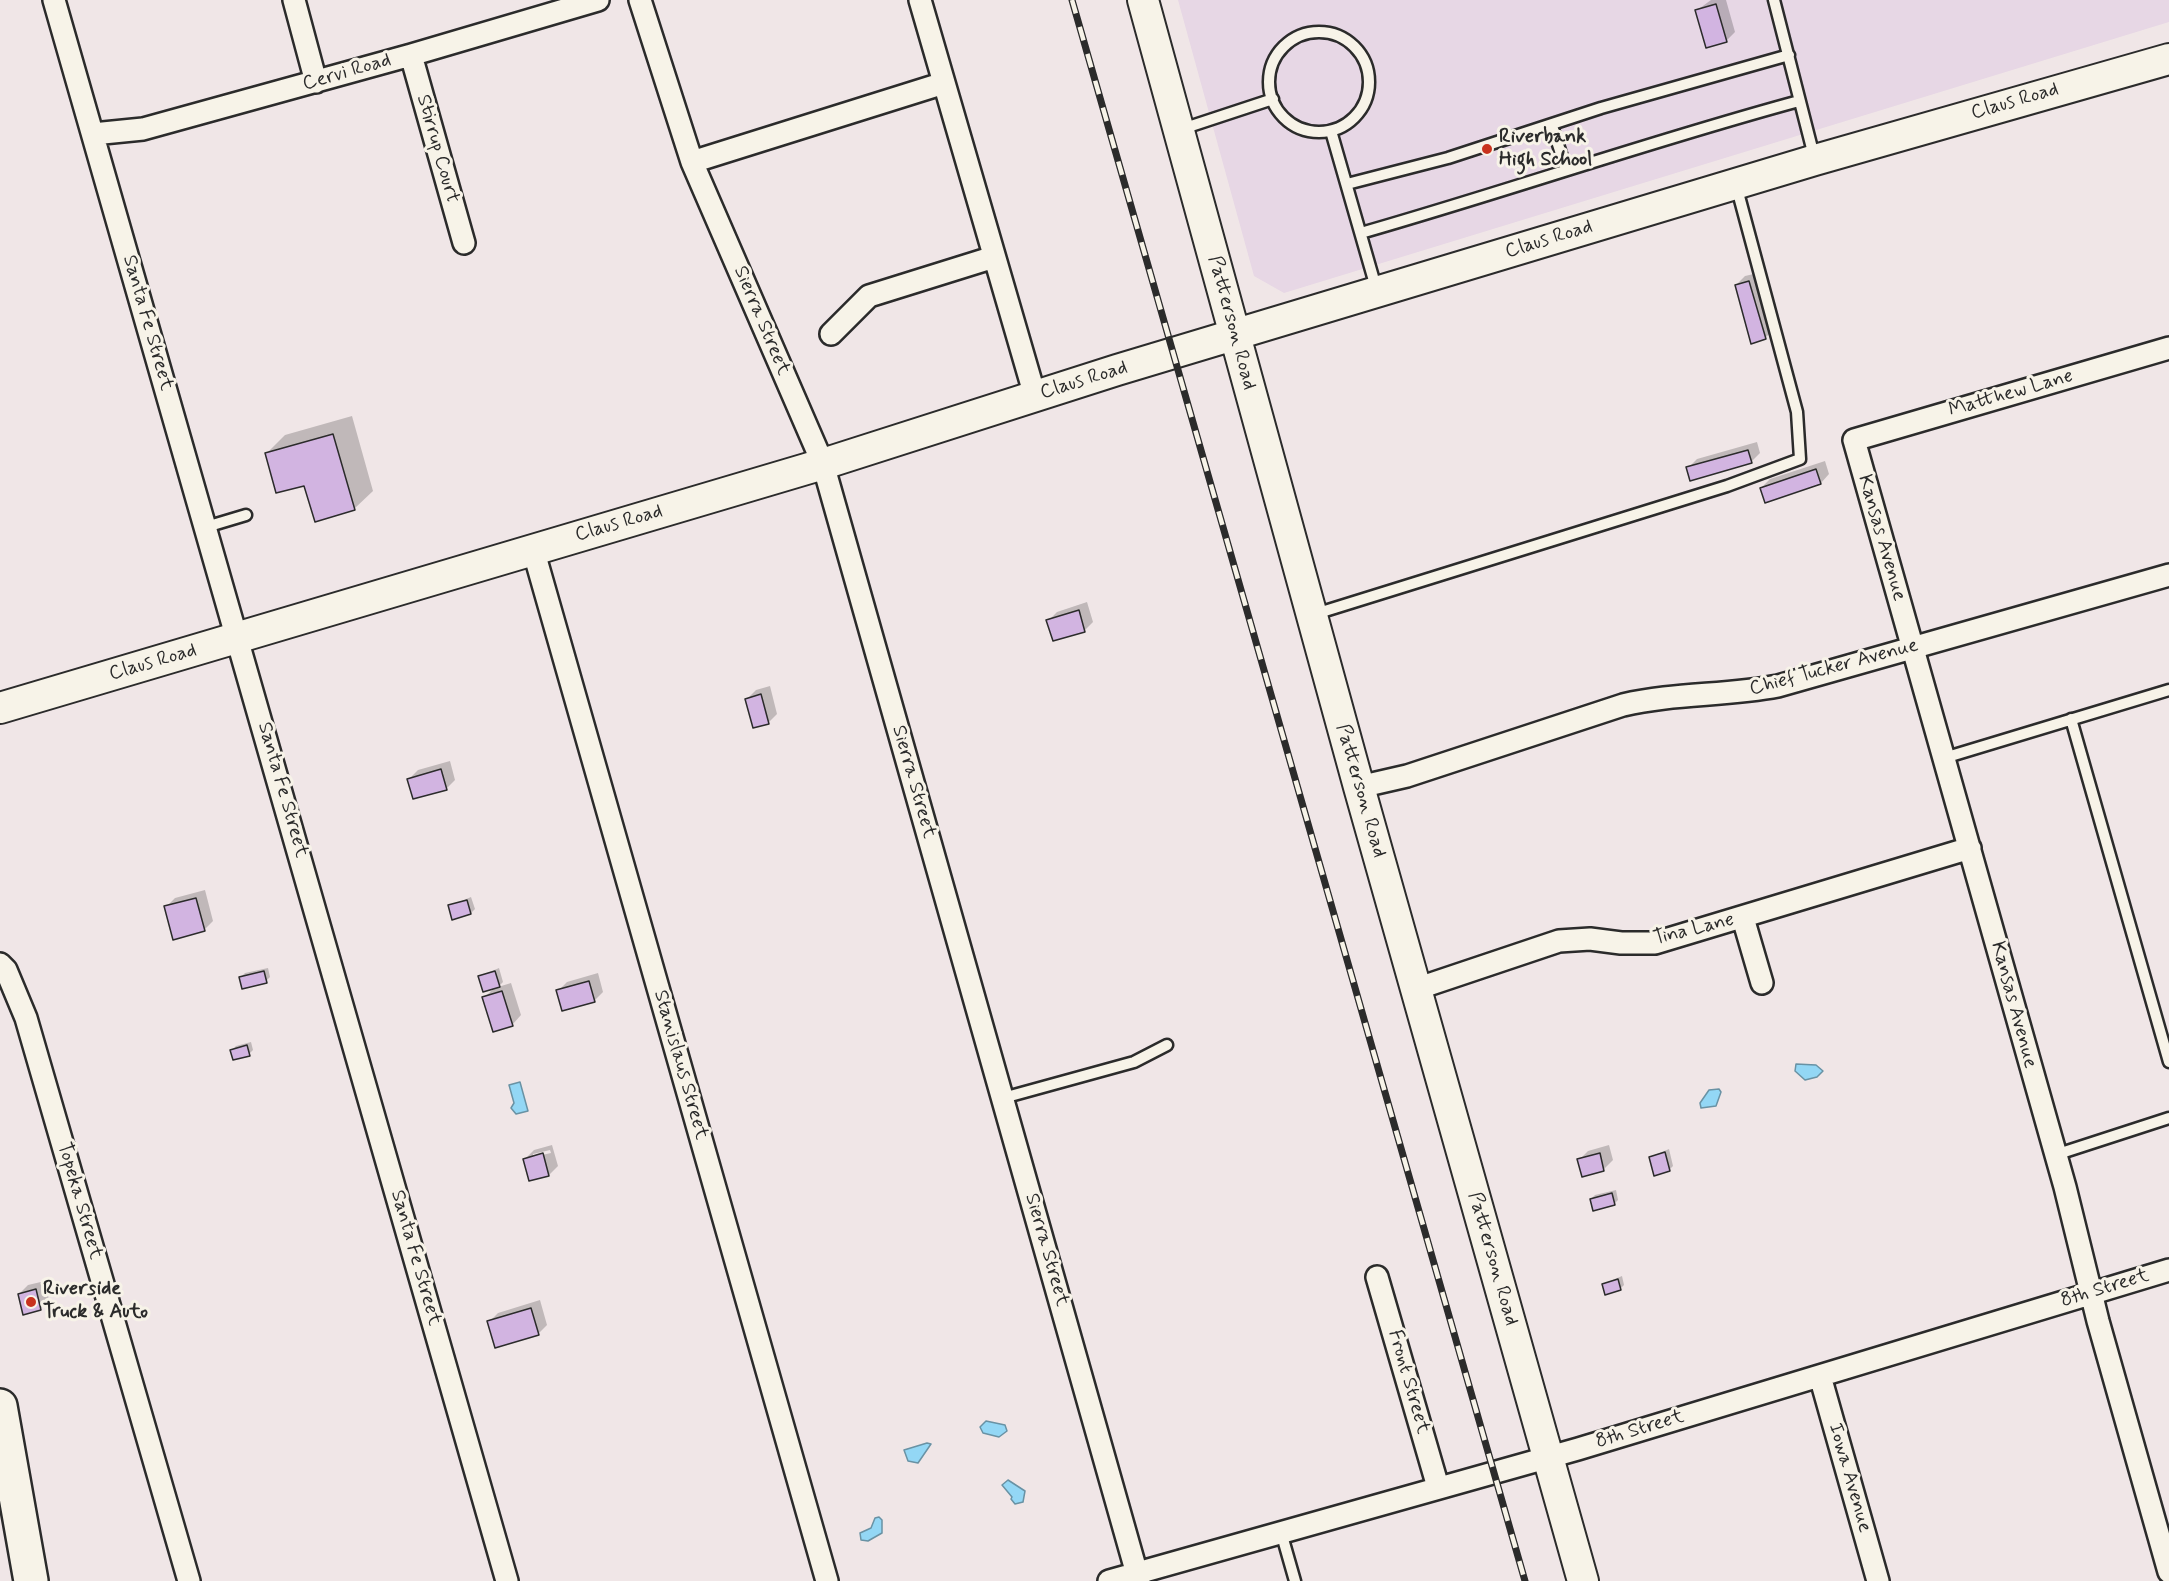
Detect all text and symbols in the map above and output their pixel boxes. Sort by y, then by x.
street label: Cervi Road [300,49,394,97]
street label: Claus Road [1968,78,2062,126]
street label: Stirrup Court [410,92,464,206]
place label: Riverbank High School [1499,126,1592,173]
marker: Riverbank High School [1480,142,1494,156]
street label: Claus Road [1502,215,1596,265]
street label: Santa Fe Street [116,253,178,393]
street label: Patterson Road [1202,253,1260,393]
street label: Sierra Street [727,263,795,379]
street label: Claus Road [1037,356,1131,406]
street label: Matthew Lane [1946,365,2076,423]
street label: Kansas Avenue [1852,472,1910,604]
street label: Claus Road [572,500,666,548]
street label: Chief Tucker Avenue [1747,634,1921,702]
street label: Claus Road [106,639,200,687]
street label: Santa Fe Street [251,720,313,860]
street label: Patterson Road [1329,721,1391,861]
street label: Sierra Street [885,723,941,841]
street label: Tina Lane [1651,908,1737,952]
street label: Kansas Avenue [1985,939,2041,1071]
street label: Stanislaus Street [647,987,713,1143]
street label: Topeka Street [51,1140,107,1262]
street label: Santa Fe Street [384,1188,446,1328]
street label: Patterson Road [1461,1189,1523,1329]
street label: Sierra Street [1018,1191,1074,1309]
street label: 8th Street [2058,1264,2152,1314]
place label: Riverside Truck & Auto [43,1278,148,1325]
marker: Riverside Truck & Auto [24,1295,38,1309]
street label: Front Street [1382,1327,1434,1437]
street label: 8th Street [1593,1405,1687,1455]
street label: Iowa Avenue [1822,1421,1876,1535]

